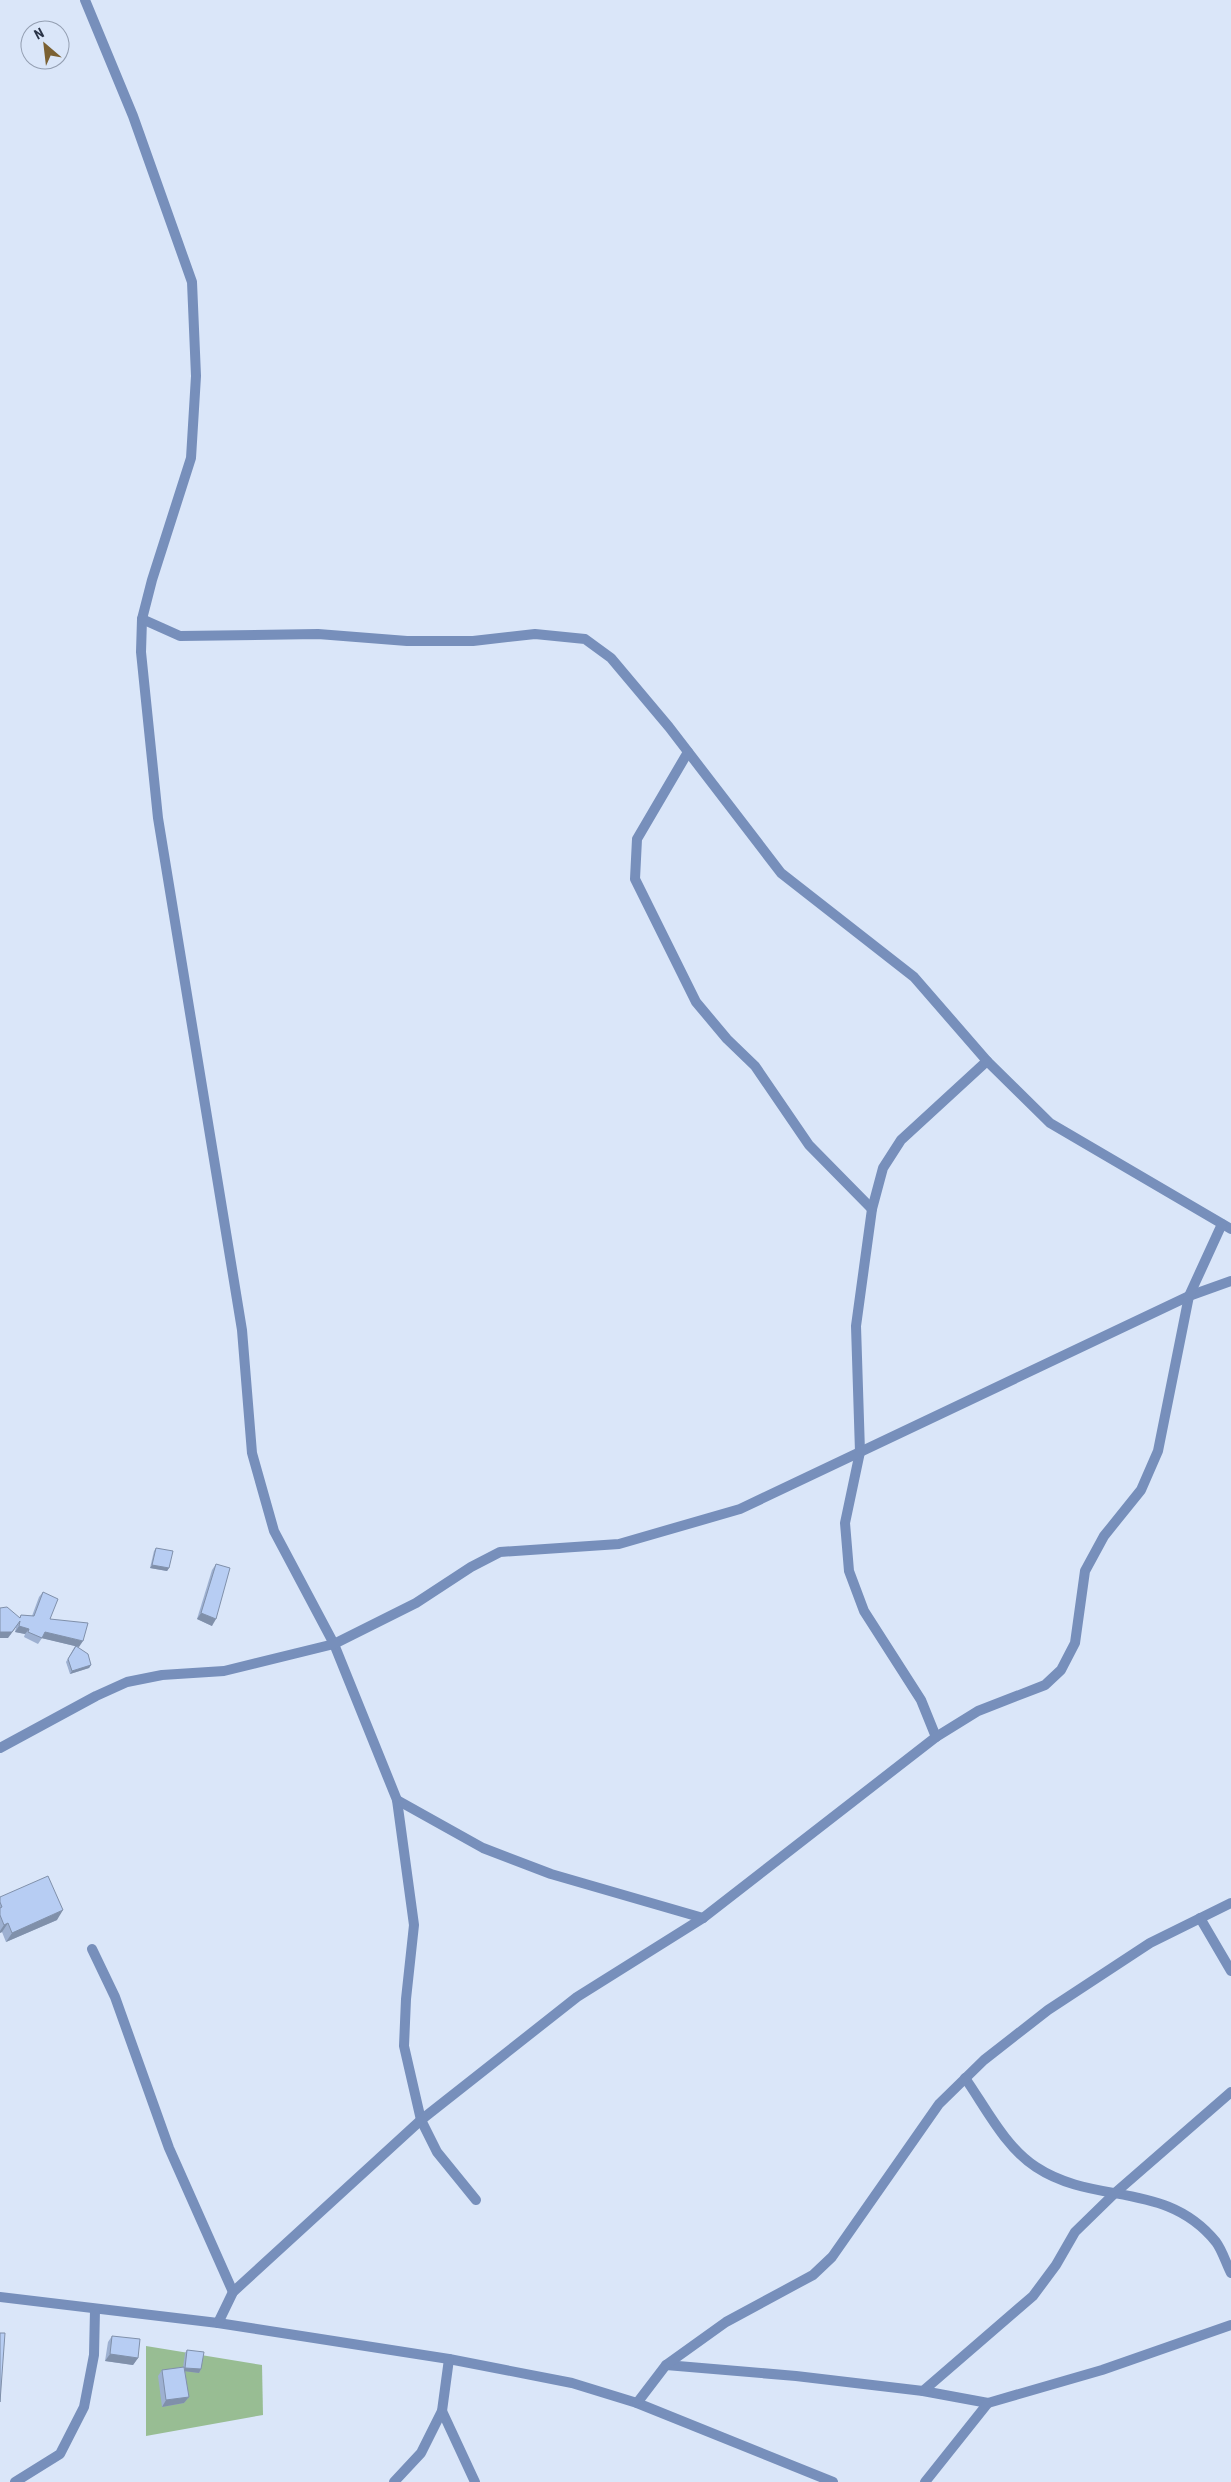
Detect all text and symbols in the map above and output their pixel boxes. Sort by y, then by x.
north arrow [20,20,70,70]
text: N [31,24,46,43]

